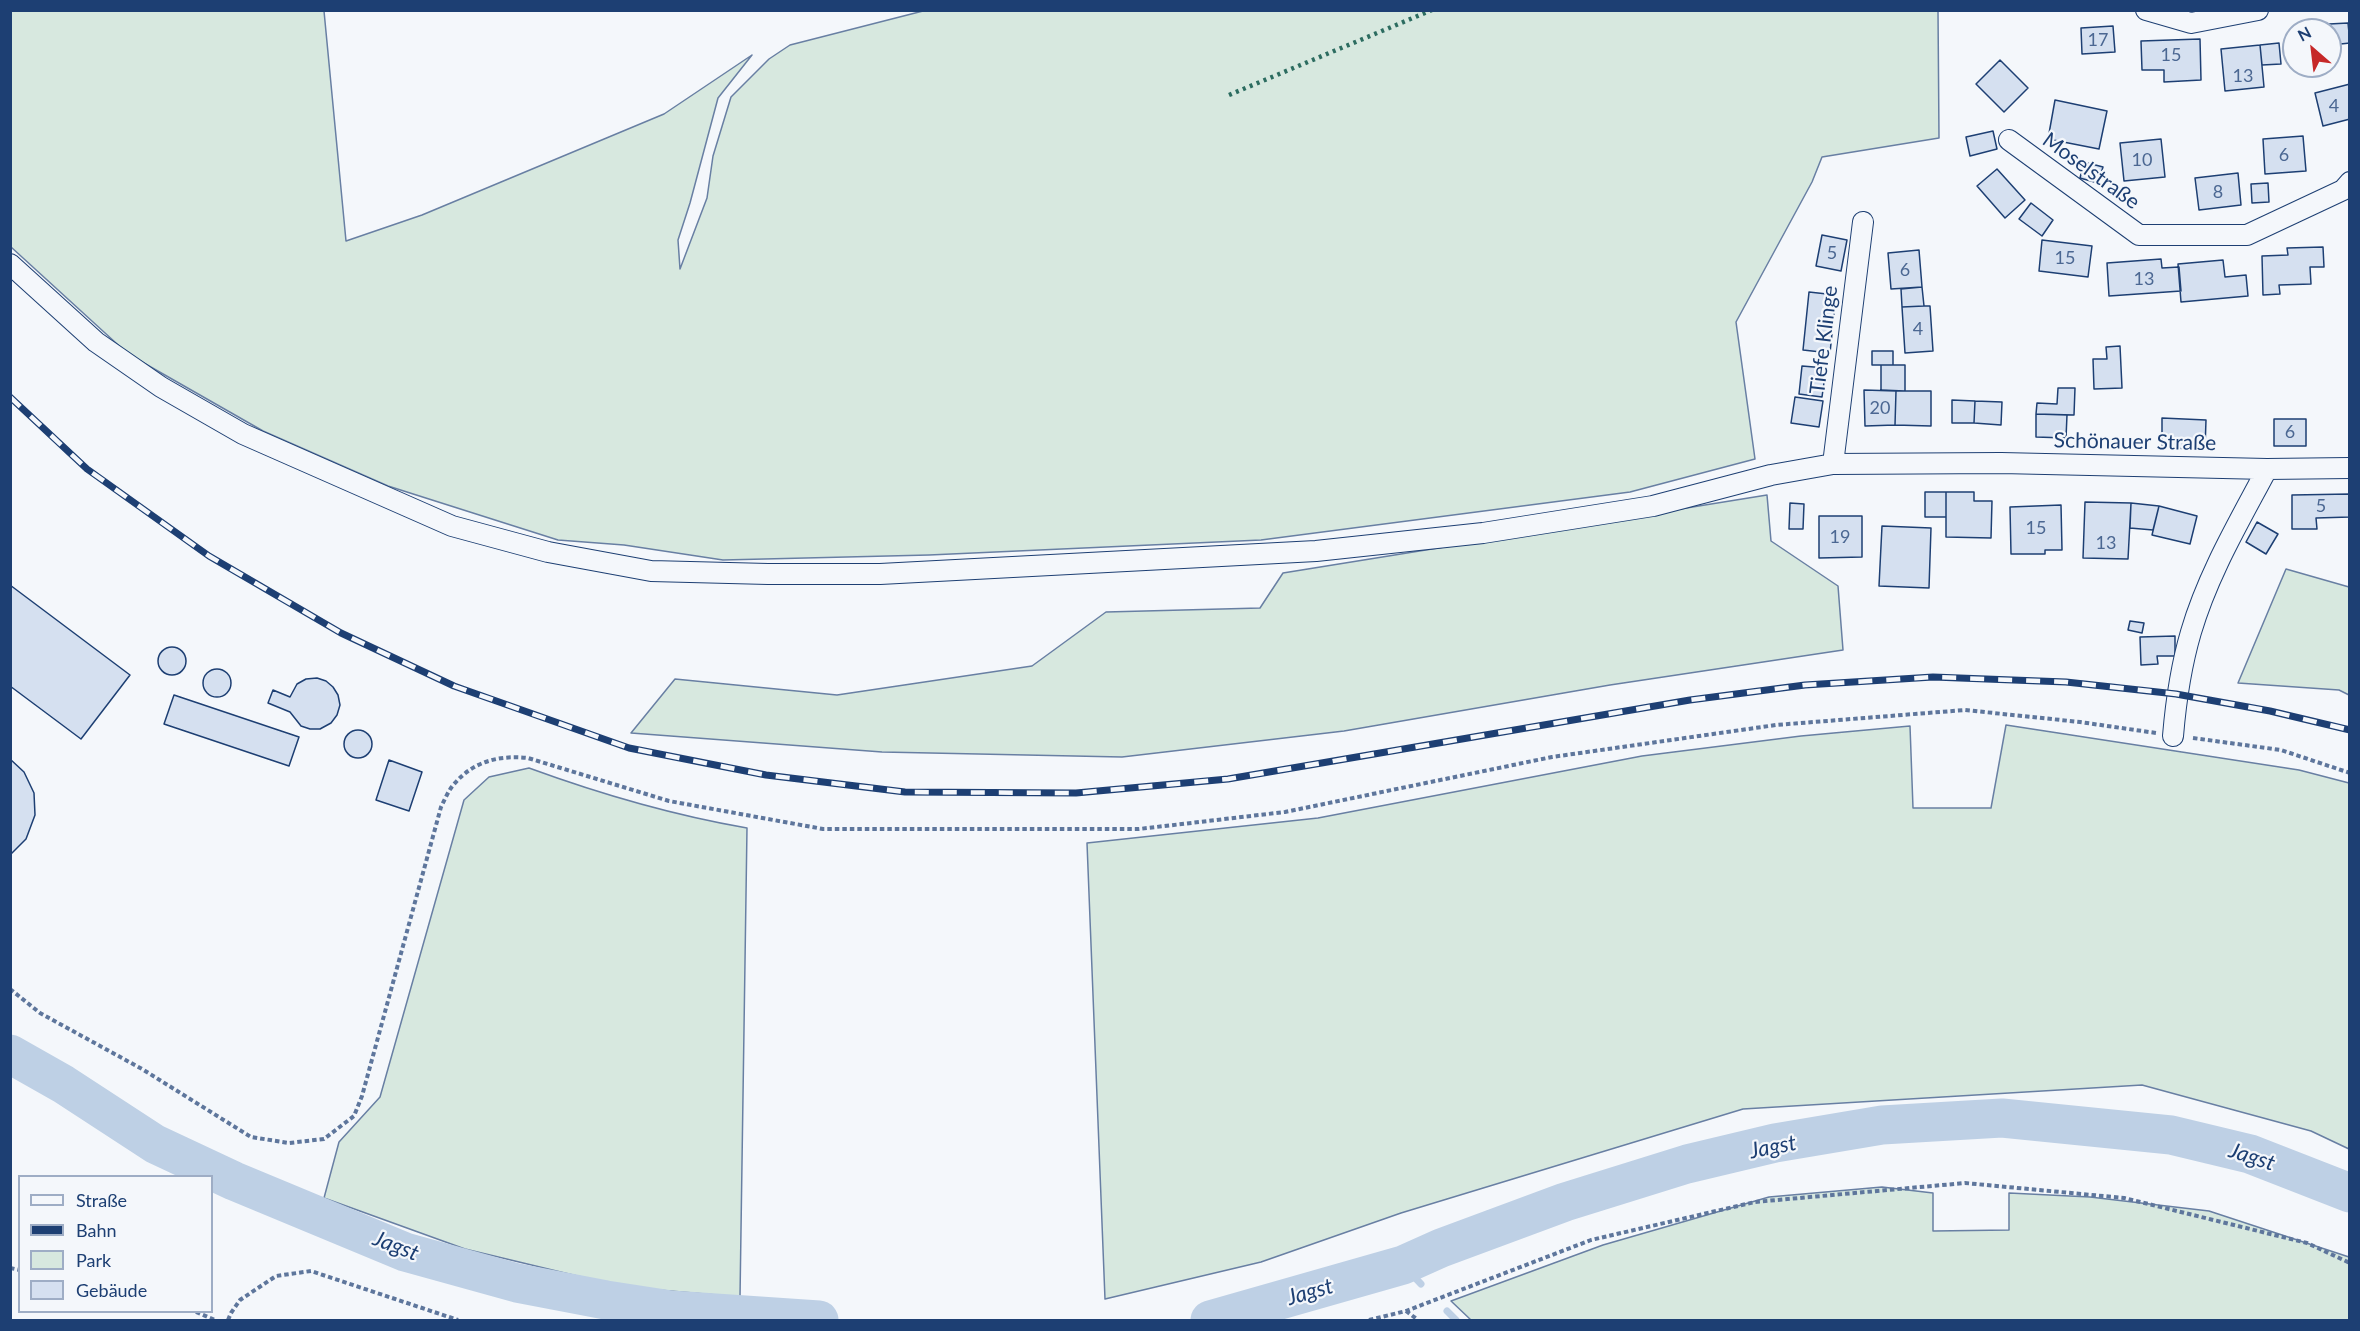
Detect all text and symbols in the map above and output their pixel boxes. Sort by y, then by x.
north arrow [2282,18,2342,78]
text: N [2294,22,2314,45]
house number: 17 [2088,29,2108,51]
house number: 15 [2161,44,2181,66]
house number: 13 [2233,65,2253,87]
house number: 4 [2329,95,2339,117]
street label: Moselstraße [2037,127,2145,215]
house number: 6 [2279,144,2289,166]
house number: 10 [2132,149,2152,171]
house number: 8 [2213,181,2223,203]
house number: 5 [1827,242,1837,264]
house number: 15 [2055,247,2075,269]
house number: 6 [1900,259,1910,281]
house number: 13 [2134,268,2154,290]
street label: Tiefe Klinge [1805,284,1843,396]
house number: 4 [1913,318,1923,340]
house number: 20 [1870,397,1890,419]
house number: 6 [2285,421,2295,443]
street label: Schönauer Straße [2054,428,2216,456]
house number: 5 [2316,495,2326,517]
house number: 15 [2026,517,2046,539]
house number: 19 [1830,526,1850,548]
house number: 13 [2096,532,2116,554]
water label: Jagst [1747,1130,1799,1164]
water label: Jagst [2226,1137,2278,1177]
legend [18,1175,213,1313]
text: Straße [76,1189,127,1211]
text: Bahn [76,1219,117,1241]
water label: Jagst [369,1225,423,1267]
text: Park [76,1249,111,1271]
water label: Jagst [1284,1273,1336,1311]
text: Gebäude [76,1279,147,1301]

